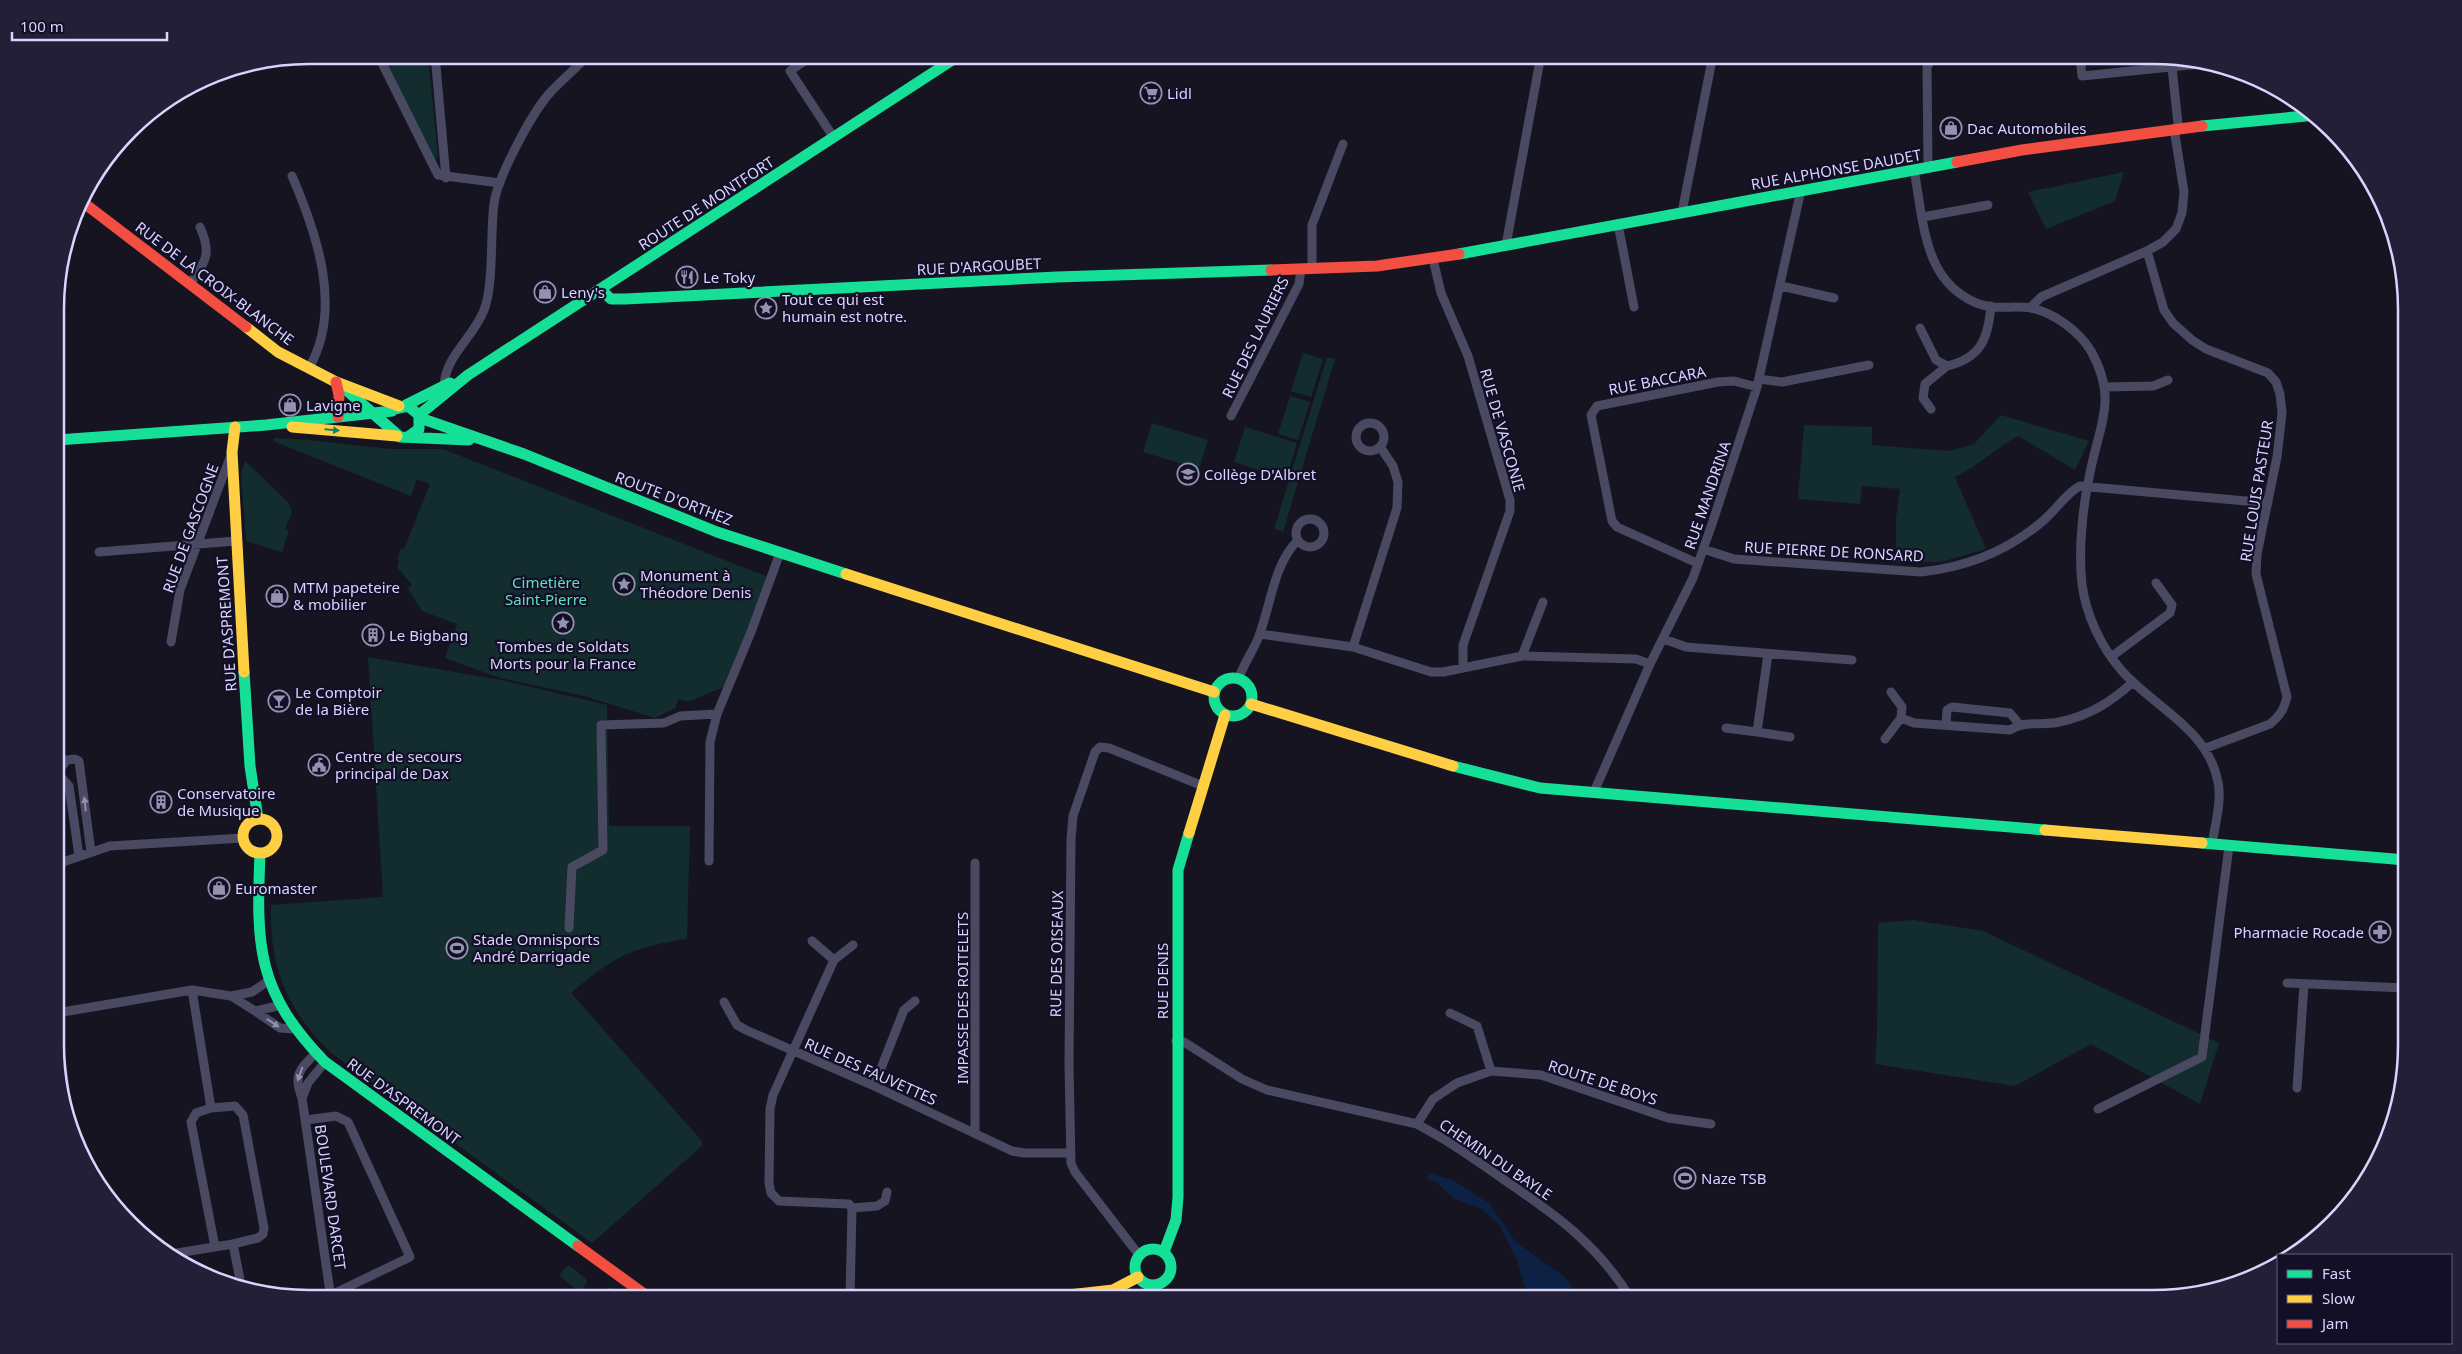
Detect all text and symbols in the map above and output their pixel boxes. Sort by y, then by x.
scale bar [12,10,168,42]
text: 100 m [20,16,64,36]
supermarket icon: Lidl [1139,81,1163,105]
place label: Lidl [1167,83,1192,103]
shop icon: Dac Automobiles [1939,116,1963,140]
place label: Dac Automobiles [1967,118,2087,138]
street label: RUE ALPHONSE DAUDET [1749,144,1923,194]
street label: ROUTE DE MONTFORT [634,151,778,254]
street label: RUE DE LA CROIX-BLANCHE [132,217,298,349]
street label: RUE D'ARGOUBET [916,253,1042,279]
restaurant icon: Le Toky [675,265,699,289]
place label: Le Toky [703,267,756,287]
street label: RUE DES LAURIERS [1217,273,1293,401]
shop icon: Leny's [533,280,557,304]
place label: Leny's [561,282,605,302]
place label: Tout ce qui est humain est notre. [782,289,907,326]
place icon: Tout ce qui est humain est notre. [754,296,778,320]
street label: RUE BACCARA [1607,361,1708,399]
street label: RUE DE VASCONIE [1476,366,1530,494]
shop icon: Lavigne [278,393,302,417]
place label: Lavigne [306,395,361,415]
street label: RUE LOUIS PASTEUR [2235,418,2277,563]
one-way arrow [324,427,340,435]
street label: RUE MANDRINA [1679,438,1735,552]
street label: RUE DE GASCOGNE [157,461,223,595]
school or university icon: Collège D'Albret [1176,462,1200,486]
place label: Collège D'Albret [1204,464,1317,484]
street label: ROUTE D'ORTHEZ [612,466,736,530]
street label: RUE PIERRE DE RONSARD [1744,536,1924,566]
street label: RUE D'ASPREMONT [211,555,241,692]
place label: Monument à Théodore Denis [640,565,751,602]
park label: Cimetière Saint-Pierre [505,572,587,609]
place icon: Monument à Théodore Denis [612,572,636,596]
place label: MTM papeteire & mobilier [293,577,400,614]
shop icon: MTM papeteire & mobilier [265,584,289,608]
place icon: Tombes de Soldats Morts pour la France [551,611,575,635]
building icon: Le Bigbang [361,623,385,647]
place label: Le Bigbang [389,625,468,645]
place label: Tombes de Soldats Morts pour la France [490,636,636,673]
place label: Le Comptoir de la Bière [295,682,382,719]
bar icon: Le Comptoir de la Bière [267,689,291,713]
place label: Centre de secours principal de Dax [335,746,462,783]
public building icon: Centre de secours principal de Dax [307,753,331,777]
place label: Conservatoire de Musique [177,783,275,820]
building icon: Conservatoire de Musique [149,790,173,814]
one-way arrow [81,795,89,811]
shop icon: Euromaster [207,876,231,900]
place label: Euromaster [235,878,317,898]
street label: RUE DES OISEAUX [1045,890,1067,1018]
street label: IMPASSE DES ROITELETS [952,912,972,1084]
pharmacy icon: Pharmacie Rocade [2368,920,2392,944]
place label: Pharmacie Rocade [2233,922,2364,942]
place label: Stade Omnisports André Darrigade [473,929,600,966]
sports icon: Stade Omnisports André Darrigade [445,936,469,960]
street label: RUE DENIS [1152,943,1172,1019]
one-way arrow [266,1018,280,1028]
street label: RUE DES FAUVETTES [802,1033,940,1109]
street label: RUE D'ASPREMONT [343,1053,465,1149]
street label: ROUTE DE BOYS [1546,1055,1660,1109]
one-way arrow [296,1067,304,1082]
street label: CHEMIN DU BAYLE [1436,1114,1556,1204]
street label: BOULEVARD DARCET [311,1123,351,1272]
sports icon: Naze TSB [1673,1166,1697,1190]
place label: Naze TSB [1701,1168,1767,1188]
legend [2277,1254,2452,1344]
text: Fast [2322,1263,2351,1283]
text: Slow [2322,1288,2355,1308]
text: Jam [2320,1313,2349,1333]

